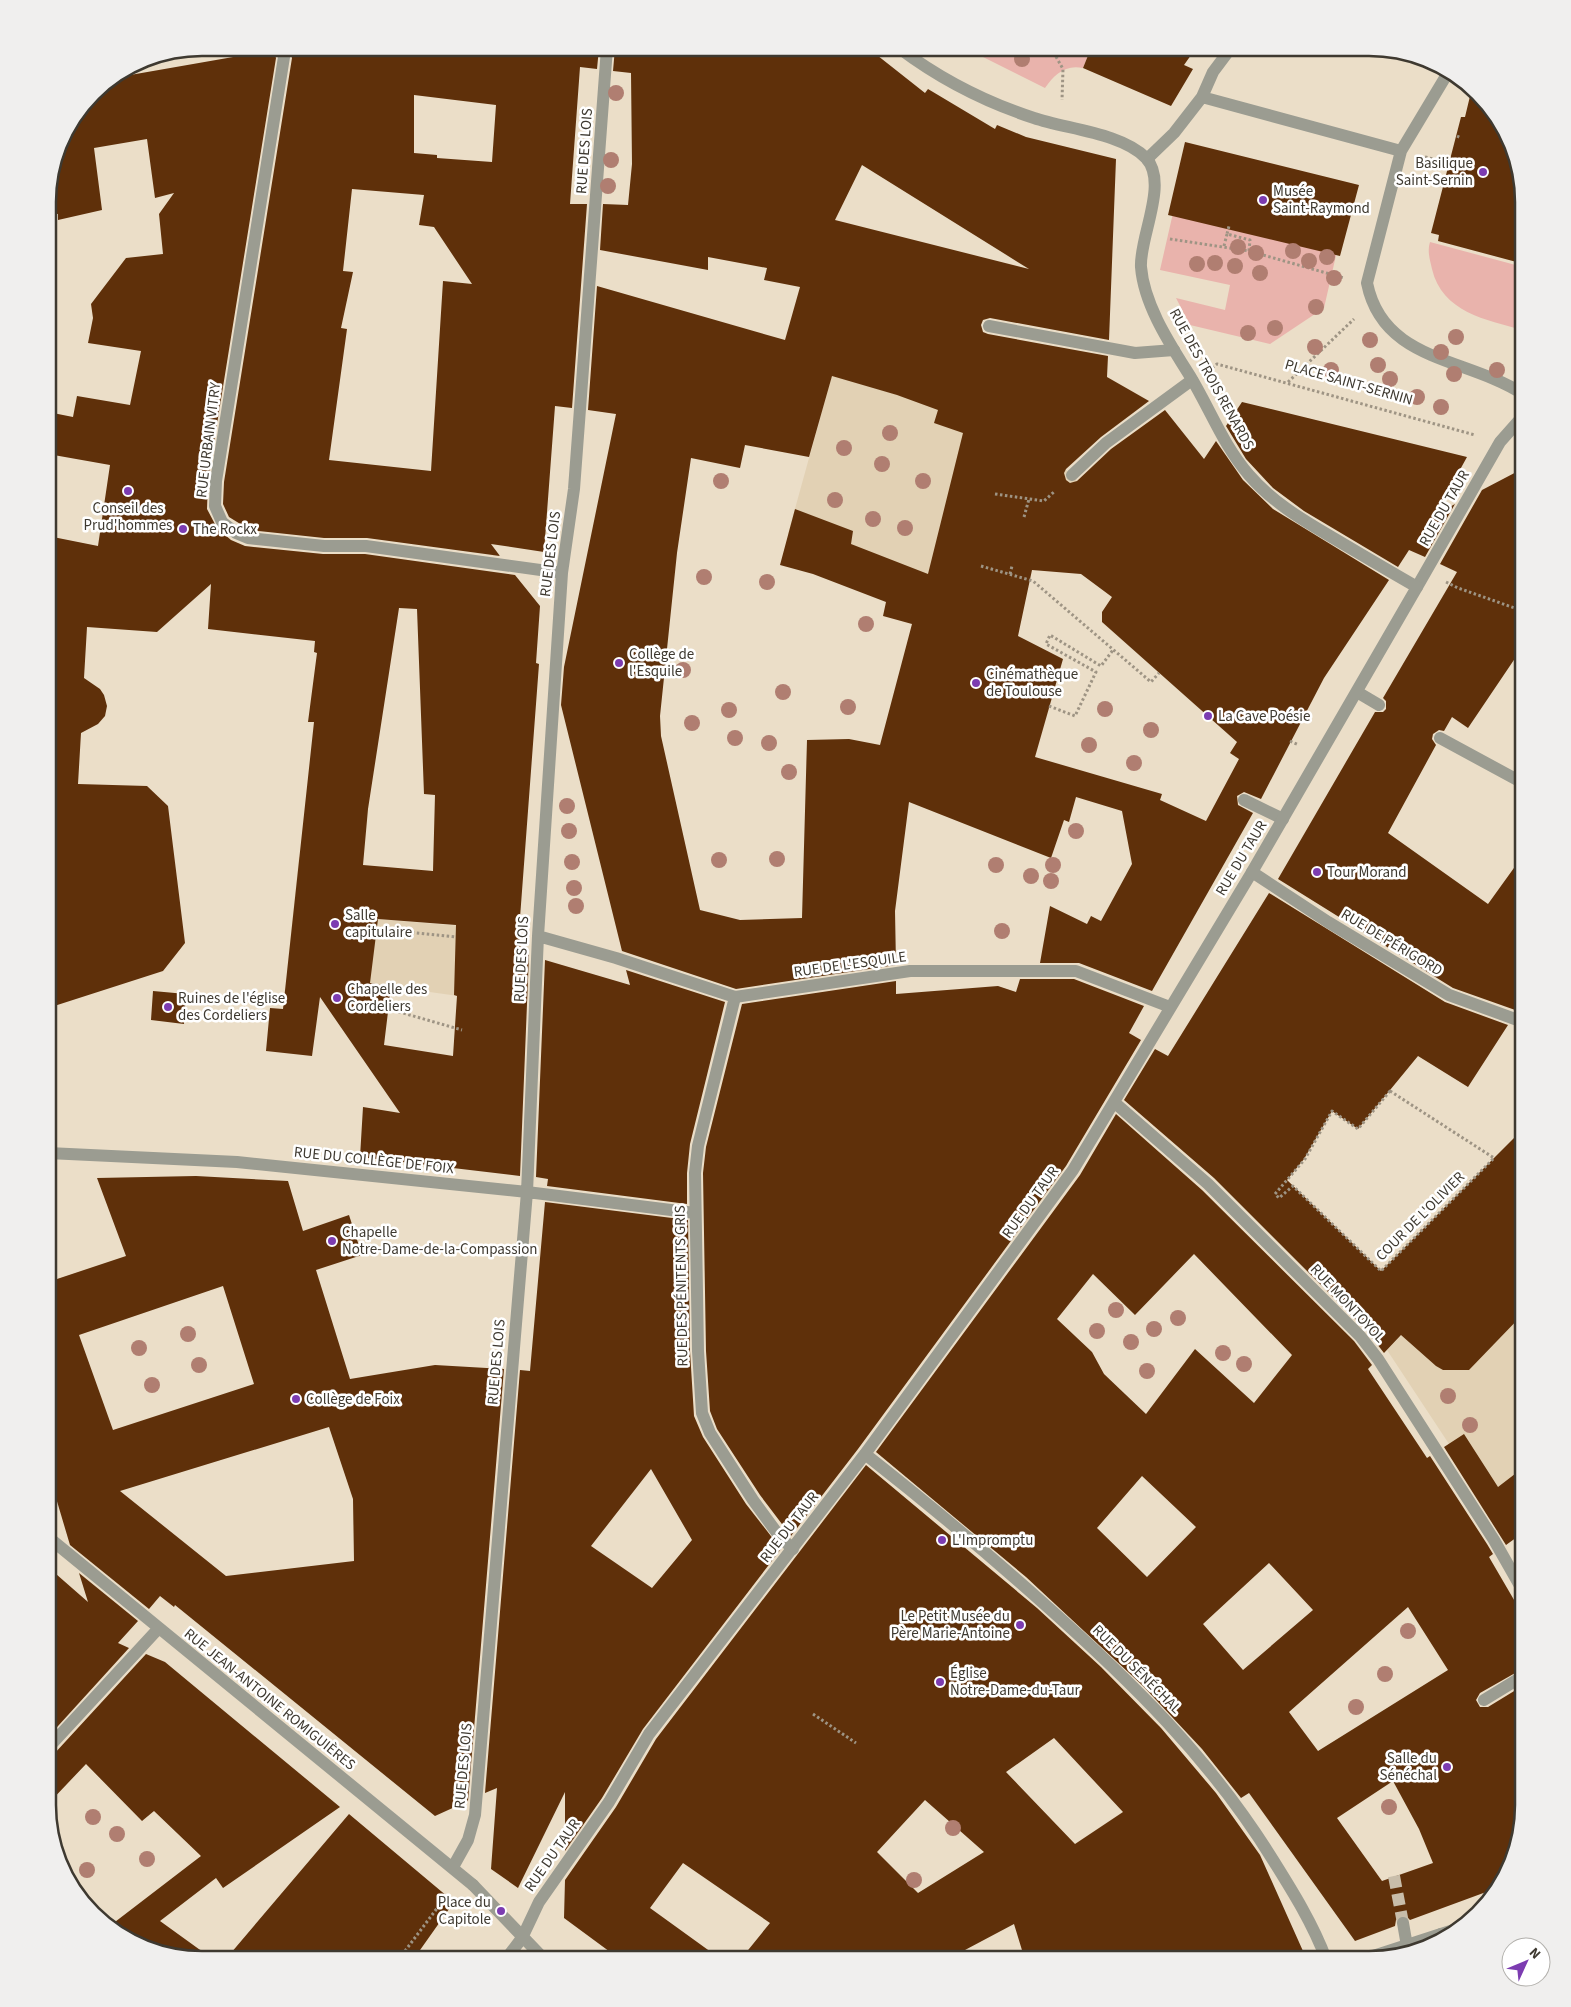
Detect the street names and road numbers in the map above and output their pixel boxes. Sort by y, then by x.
street label: RUE DES LOIS [571,107,598,195]
street label: RUE DES TROIS RENARDS [1164,305,1259,454]
street label: PLACE SAINT-SERNIN [1282,354,1415,411]
street label: RUE URBAIN VITRY [191,380,226,499]
street label: RUE DU TAUR [1414,466,1475,550]
street label: RUE DES LOIS [535,510,566,598]
street label: RUE DU TAUR [1211,816,1272,900]
street label: RUE DE PÉRIGORD [1337,904,1446,981]
street label: RUE DES LOIS [509,915,534,1003]
street label: RUE DE L'ESQUILE [792,946,908,983]
street label: RUE DU COLLÈGE DE FOIX [293,1142,455,1179]
street label: RUE DU TAUR [997,1162,1064,1243]
street label: COUR DE L'OLIVIER [1371,1167,1470,1266]
street label: RUE DES PÉNITENTS GRIS [670,1205,693,1367]
street label: RUE MONTOYOL [1305,1259,1390,1348]
street label: RUE DES LOIS [482,1318,511,1406]
street label: RUE DU TAUR [755,1487,824,1567]
street label: RUE DU SÉNÉCHAL [1087,1620,1186,1719]
street label: RUE JEAN-ANTOINE ROMIGUIÈRES [179,1623,360,1775]
street label: RUE DES LOIS [449,1722,478,1810]
street label: RUE DU TAUR [520,1814,586,1896]

